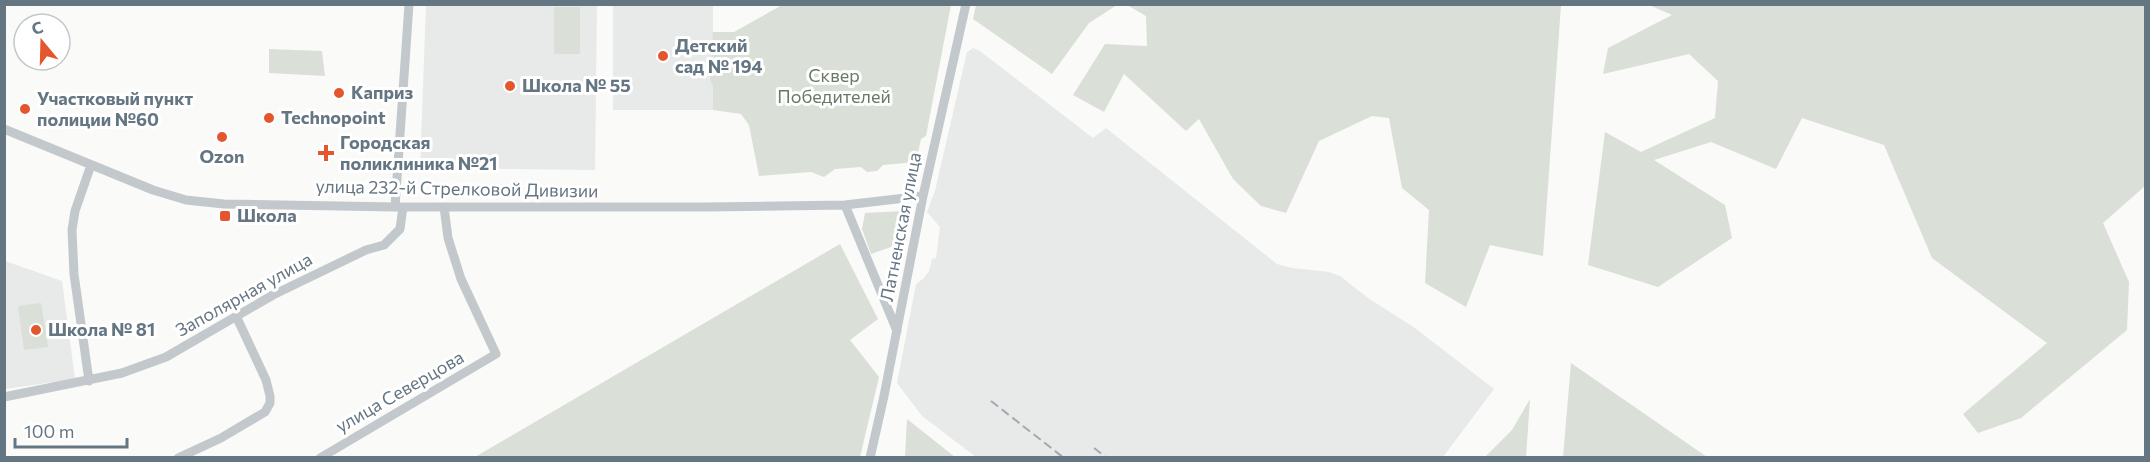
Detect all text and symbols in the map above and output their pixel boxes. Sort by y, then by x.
north arrow [12,12,72,72]
text: С [29,17,45,38]
place label: Детский сад № 194 [675,34,763,77]
marker: Детский сад № 194 [656,49,670,63]
park label: Сквер Победителей [777,64,891,107]
place label: Школа № 55 [522,74,631,96]
marker: Школа № 55 [503,79,517,93]
place label: Каприз [351,81,413,103]
marker: Каприз [332,86,346,100]
place label: Участковый пункт полиции №60 [37,87,194,130]
marker: Участковый пункт полиции №60 [18,102,32,116]
place label: Technopoint [281,106,386,128]
marker: Technopoint [262,111,276,125]
marker: Ozon [215,130,229,144]
place label: Городская поликлиника №21 [340,131,498,174]
marker: Городская поликлиника №21 [317,144,335,162]
place label: Ozon [199,145,245,167]
street label: Латненская улица [875,150,925,303]
street label: улица 232-й Стрелковой Дивизии [315,175,599,201]
place label: Школа [237,204,297,226]
marker: Школа [218,209,232,223]
street label: Заполярная улица [171,248,316,341]
place label: Школа № 81 [48,318,155,340]
marker: Школа № 81 [29,323,43,337]
street label: улица Северцова [332,346,467,437]
scale bar [15,411,128,449]
text: 100 m [24,420,74,442]

